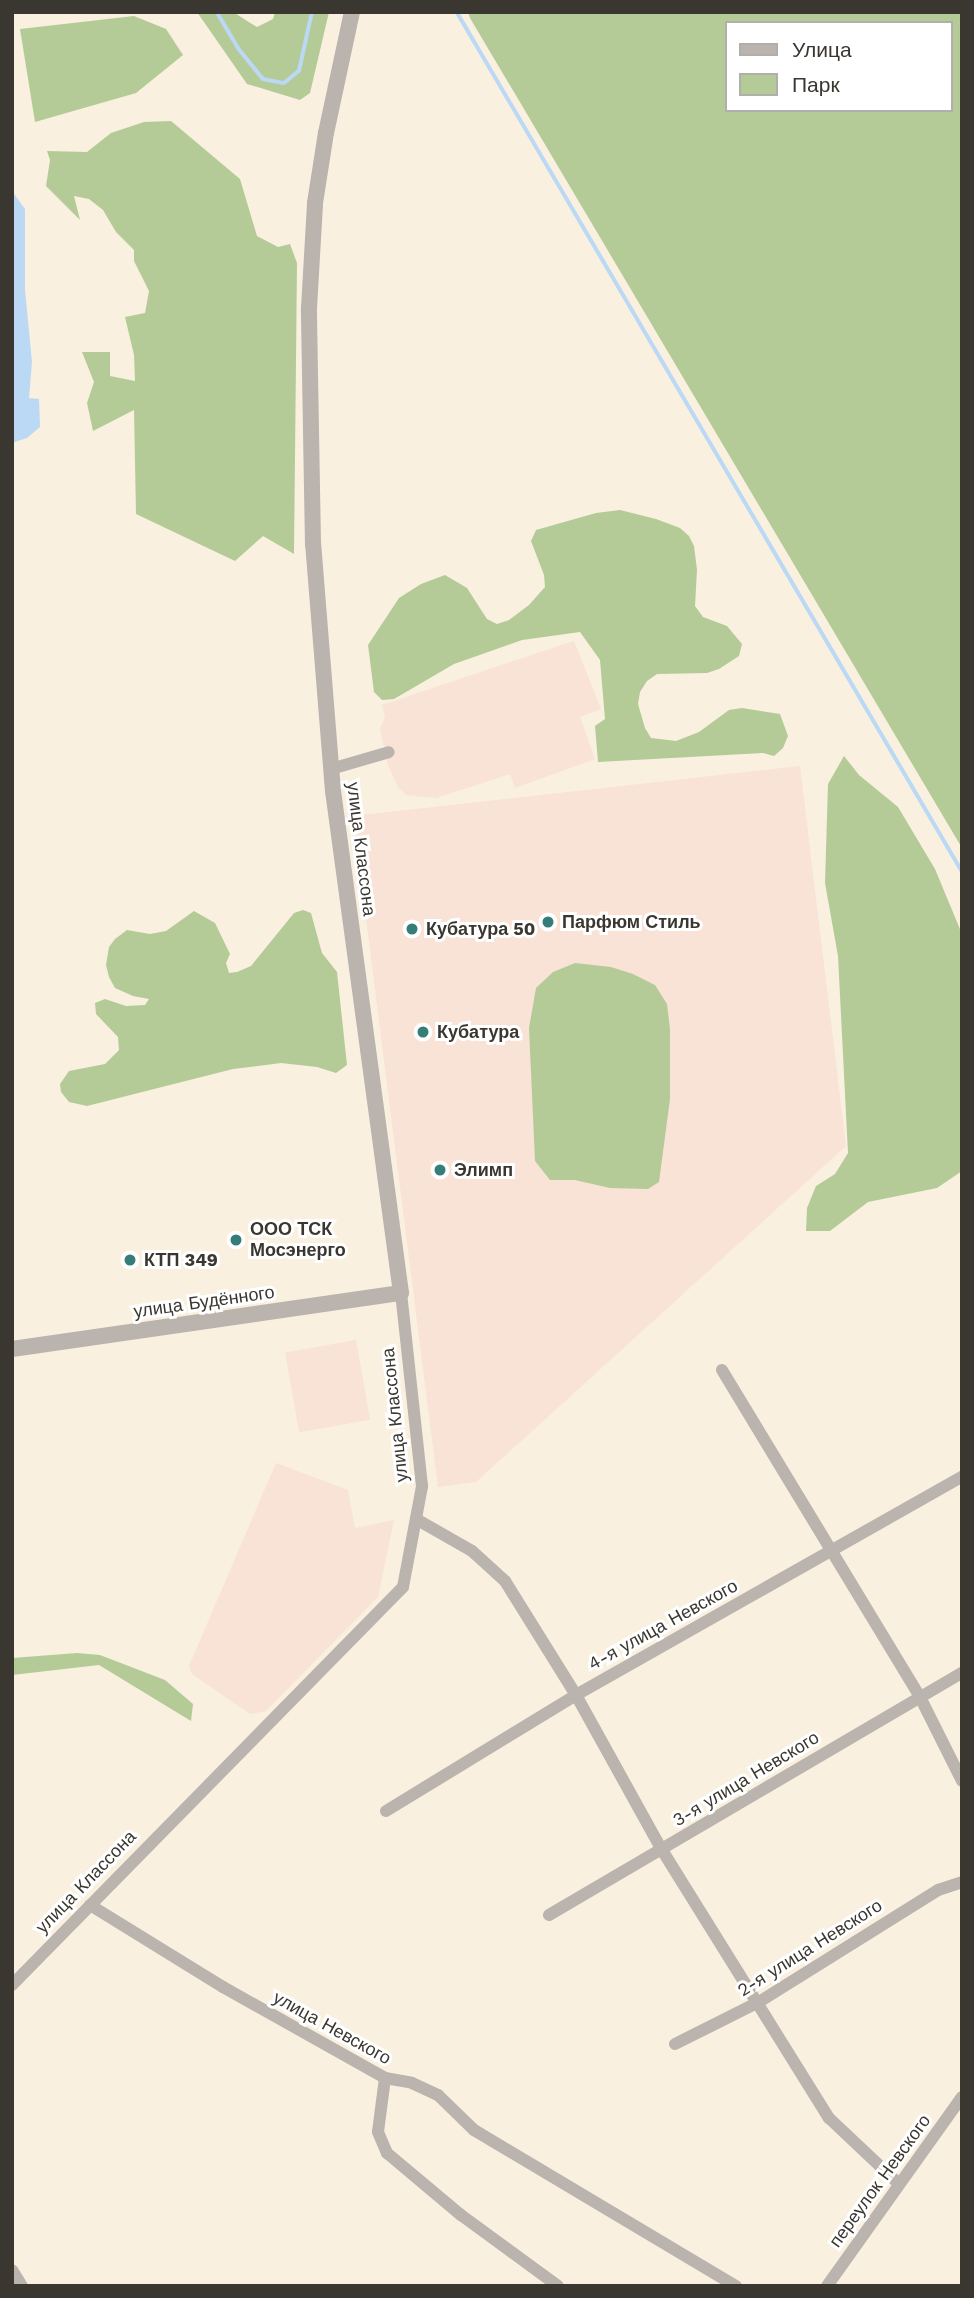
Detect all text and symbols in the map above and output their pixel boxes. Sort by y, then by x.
legend [726,21,953,112]
text: Улица [792,37,852,62]
text: Парк [792,72,840,97]
street label: улица Классона [342,781,380,917]
place label: Парфюм Стиль [562,911,701,933]
marker: Парфюм Стиль [540,914,556,930]
place label: Кубатура 50 [426,918,535,940]
marker: Кубатура 50 [404,921,420,937]
place label: Кубатура [437,1021,519,1043]
marker: Кубатура [415,1024,431,1040]
place label: Элимп [454,1159,513,1181]
marker: Элимп [432,1162,448,1178]
place label: ООО ТСК Мосэнерго [250,1219,346,1262]
marker: ООО ТСК Мосэнерго [228,1232,244,1248]
place label: КТП 349 [144,1249,218,1271]
marker: КТП 349 [122,1252,138,1268]
street label: улица Будённого [132,1281,276,1323]
street label: улица Классона [377,1347,413,1483]
street label: 4-я улица Невского [585,1575,741,1675]
street label: 3-я улица Невского [669,1727,823,1831]
street label: улица Классона [31,1826,141,1938]
street label: 2-я улица Невского [734,1895,886,2001]
street label: улица Невского [269,1987,395,2069]
street label: переулок Невского [825,2111,935,2251]

